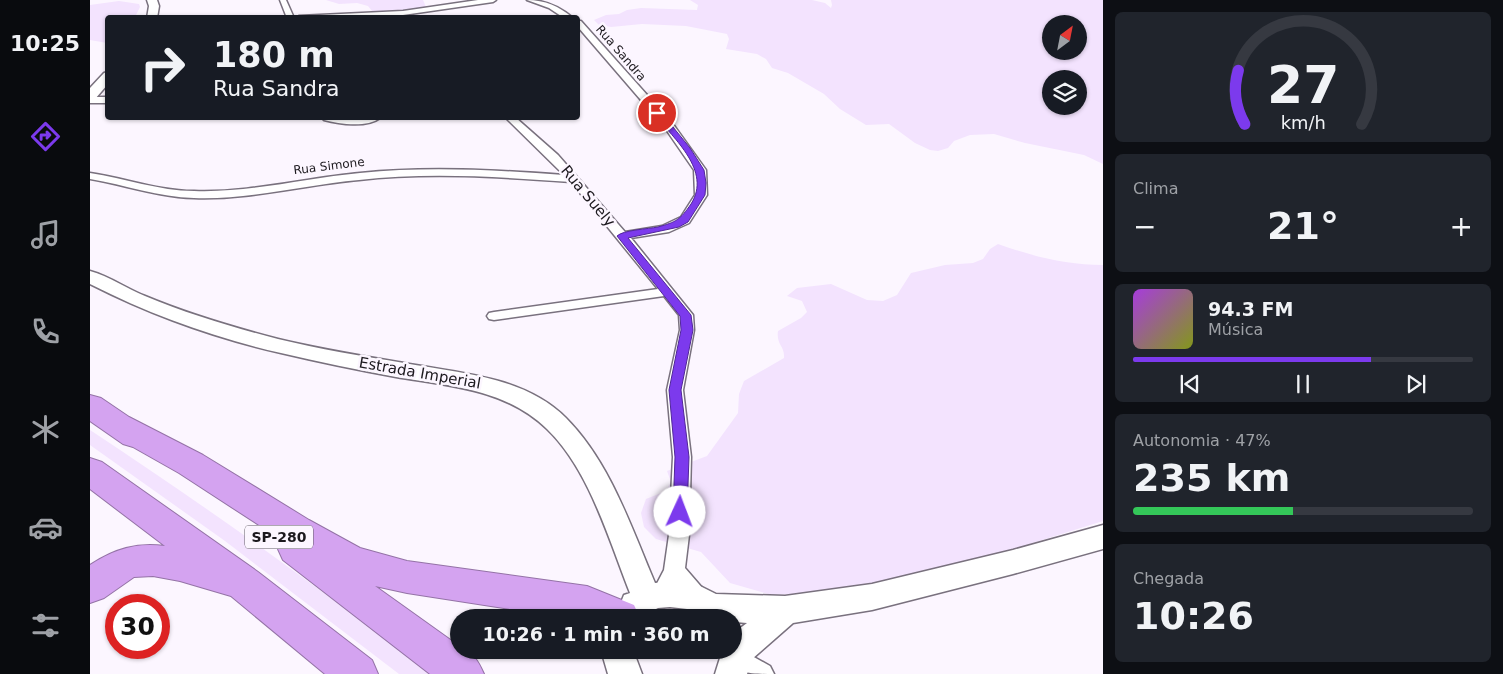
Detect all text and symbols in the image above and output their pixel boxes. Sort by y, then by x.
north arrow [1042,15,1088,60]
map controls [1042,15,1087,115]
street label: Rua Sandra [593,22,649,84]
text: 10:25 [10,31,80,56]
icon: right [130,35,195,100]
text: 180 m [213,35,335,75]
text: 27 [1267,55,1339,115]
button: layers [1042,70,1087,115]
text: Rua Sandra [213,76,340,101]
pin [636,92,678,134]
icon: arrive [643,99,671,127]
text: km/h [1280,112,1326,133]
icon: directions [28,119,63,154]
street label: Rua Simone [293,155,365,177]
street label: Rua Suely [557,162,619,230]
text: Clima [1133,179,1178,198]
text: 21° [1267,204,1339,248]
text: − [1133,210,1156,243]
text: + [1450,210,1473,243]
icon: music [28,217,63,252]
text: 94.3 FM [1208,298,1293,320]
icon: phone [28,314,63,349]
text: Música [1208,320,1263,339]
street label: Estrada Imperial [358,353,482,393]
icon: previous [1176,370,1204,398]
icon: pause [1289,370,1317,398]
icon: next [1402,370,1430,398]
icon: climate [28,412,63,447]
text: Autonomia · 47% [1133,431,1271,450]
text: 235 km [1133,456,1290,500]
position arrow [653,485,705,537]
icon: car [28,510,63,545]
road number: SP-280 [245,526,313,548]
text: Chegada [1133,569,1204,588]
speed limit sign: 30 [105,594,170,659]
text: 10:26 [1133,594,1254,638]
icon: filters [28,608,63,643]
text: 10:26 · 1 min · 360 m [482,623,710,645]

